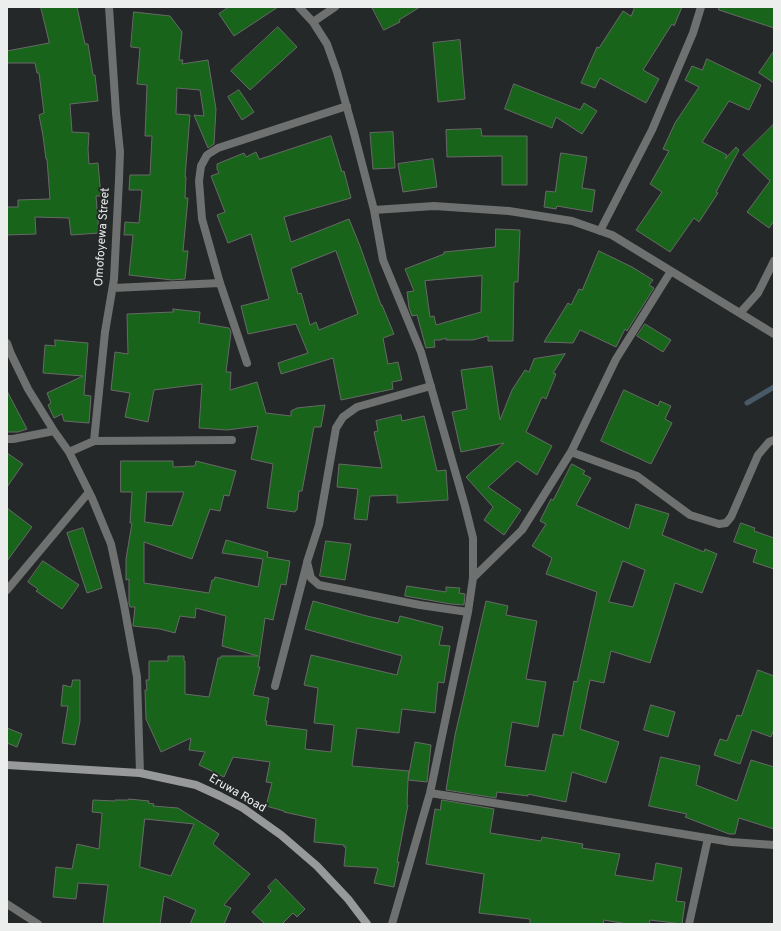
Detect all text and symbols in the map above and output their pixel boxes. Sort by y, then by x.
street label: Omofoyewa Street [92,187,114,287]
street label: Eruwa Road [206,772,268,816]

